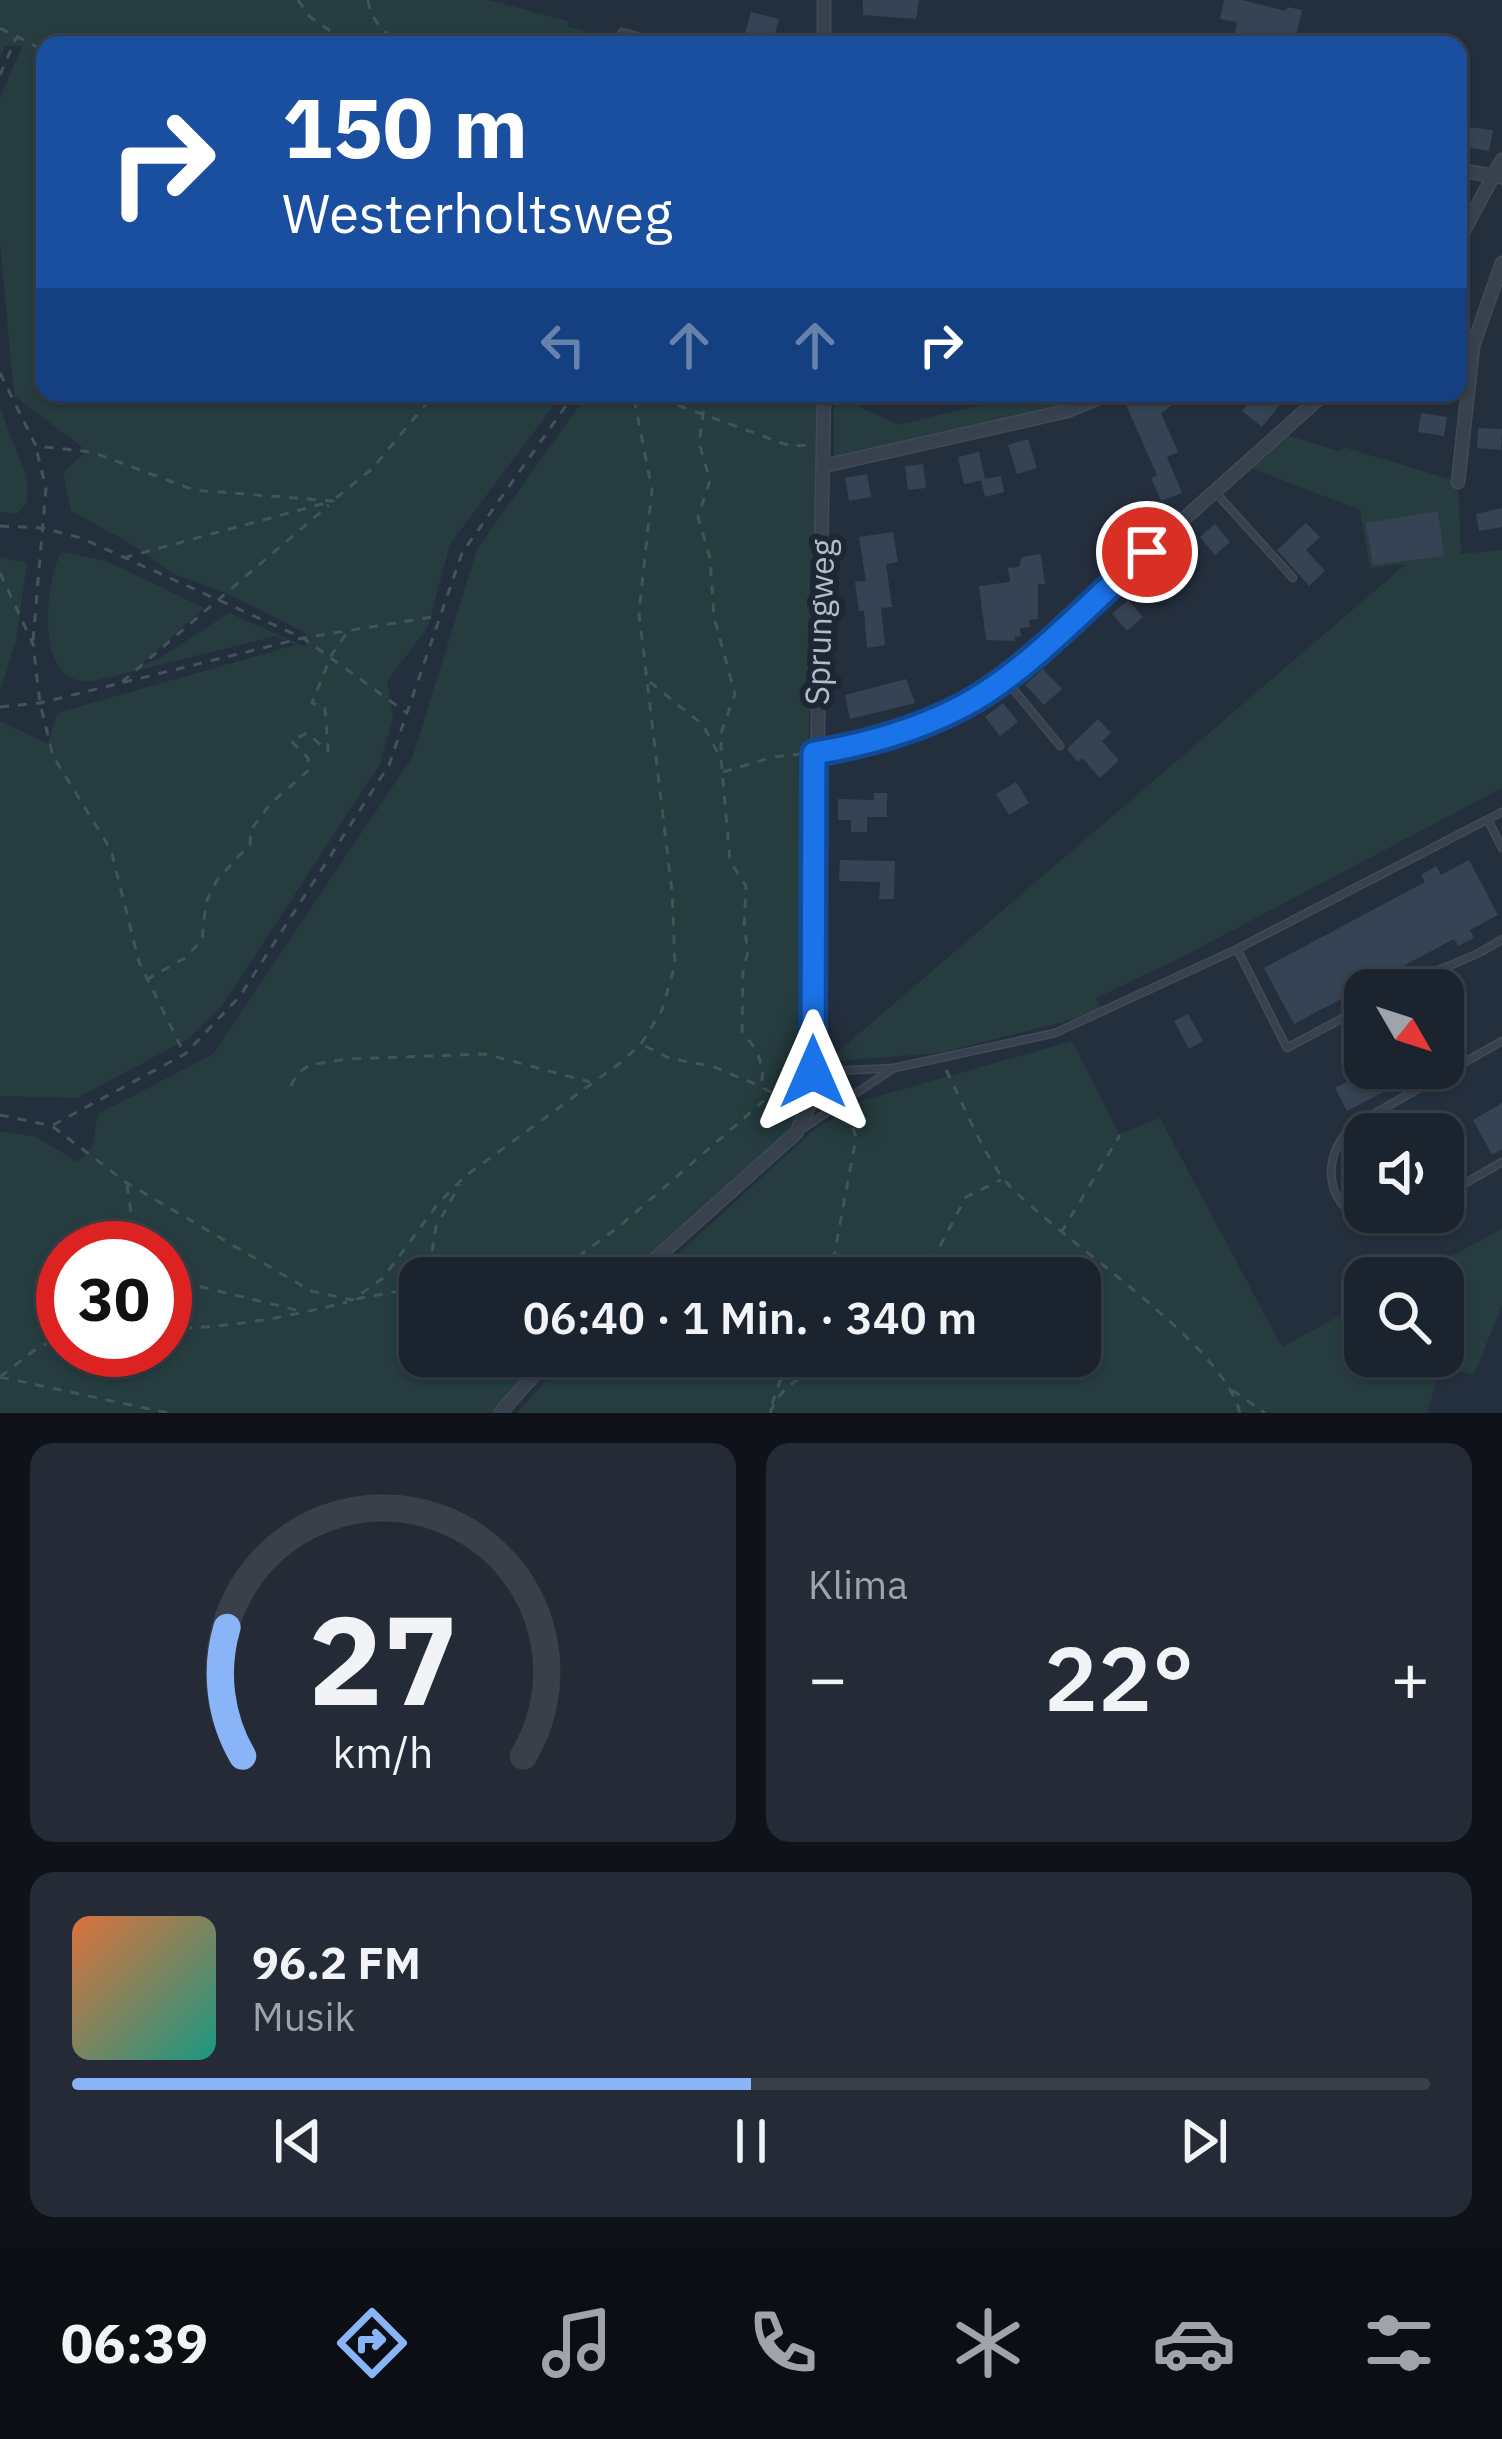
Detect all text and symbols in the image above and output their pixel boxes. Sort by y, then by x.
text: 150 m [282,72,528,181]
icon: right [84,84,240,240]
text: Westerholtsweg [282,178,673,248]
icon: left [530,312,596,378]
icon: ahead [656,312,722,378]
icon: ahead [782,312,848,378]
icon: right [908,312,974,378]
pin [1096,501,1198,603]
icon: arrive [1114,519,1180,585]
street label: Sprungweg [795,538,843,706]
north arrow [1344,969,1464,1089]
map controls [1344,969,1464,1377]
position arrow [750,1009,876,1135]
button: sound [1344,1113,1464,1233]
speed limit sign: 30 [36,1221,192,1377]
button: search [1344,1257,1464,1377]
text: 06:40 · 1 Min. · 340 m [523,1288,977,1346]
text: Klima [808,1559,908,1610]
text: 27 [308,1577,458,1739]
text: 22° [1044,1619,1194,1736]
text: − [808,1634,848,1720]
text: + [1390,1634,1430,1720]
text: km/h [333,1723,433,1779]
text: 96.2 FM [252,1933,421,1991]
text: Musik [252,1991,355,2042]
icon: previous [265,2108,331,2174]
icon: pause [718,2108,784,2174]
icon: next [1171,2108,1237,2174]
icon: directions [330,2301,414,2385]
icon: music [535,2301,619,2385]
icon: phone [741,2301,825,2385]
icon: climate [946,2301,1030,2385]
icon: car [1152,2301,1236,2385]
icon: filters [1357,2301,1441,2385]
text: 06:39 [61,2308,208,2378]

